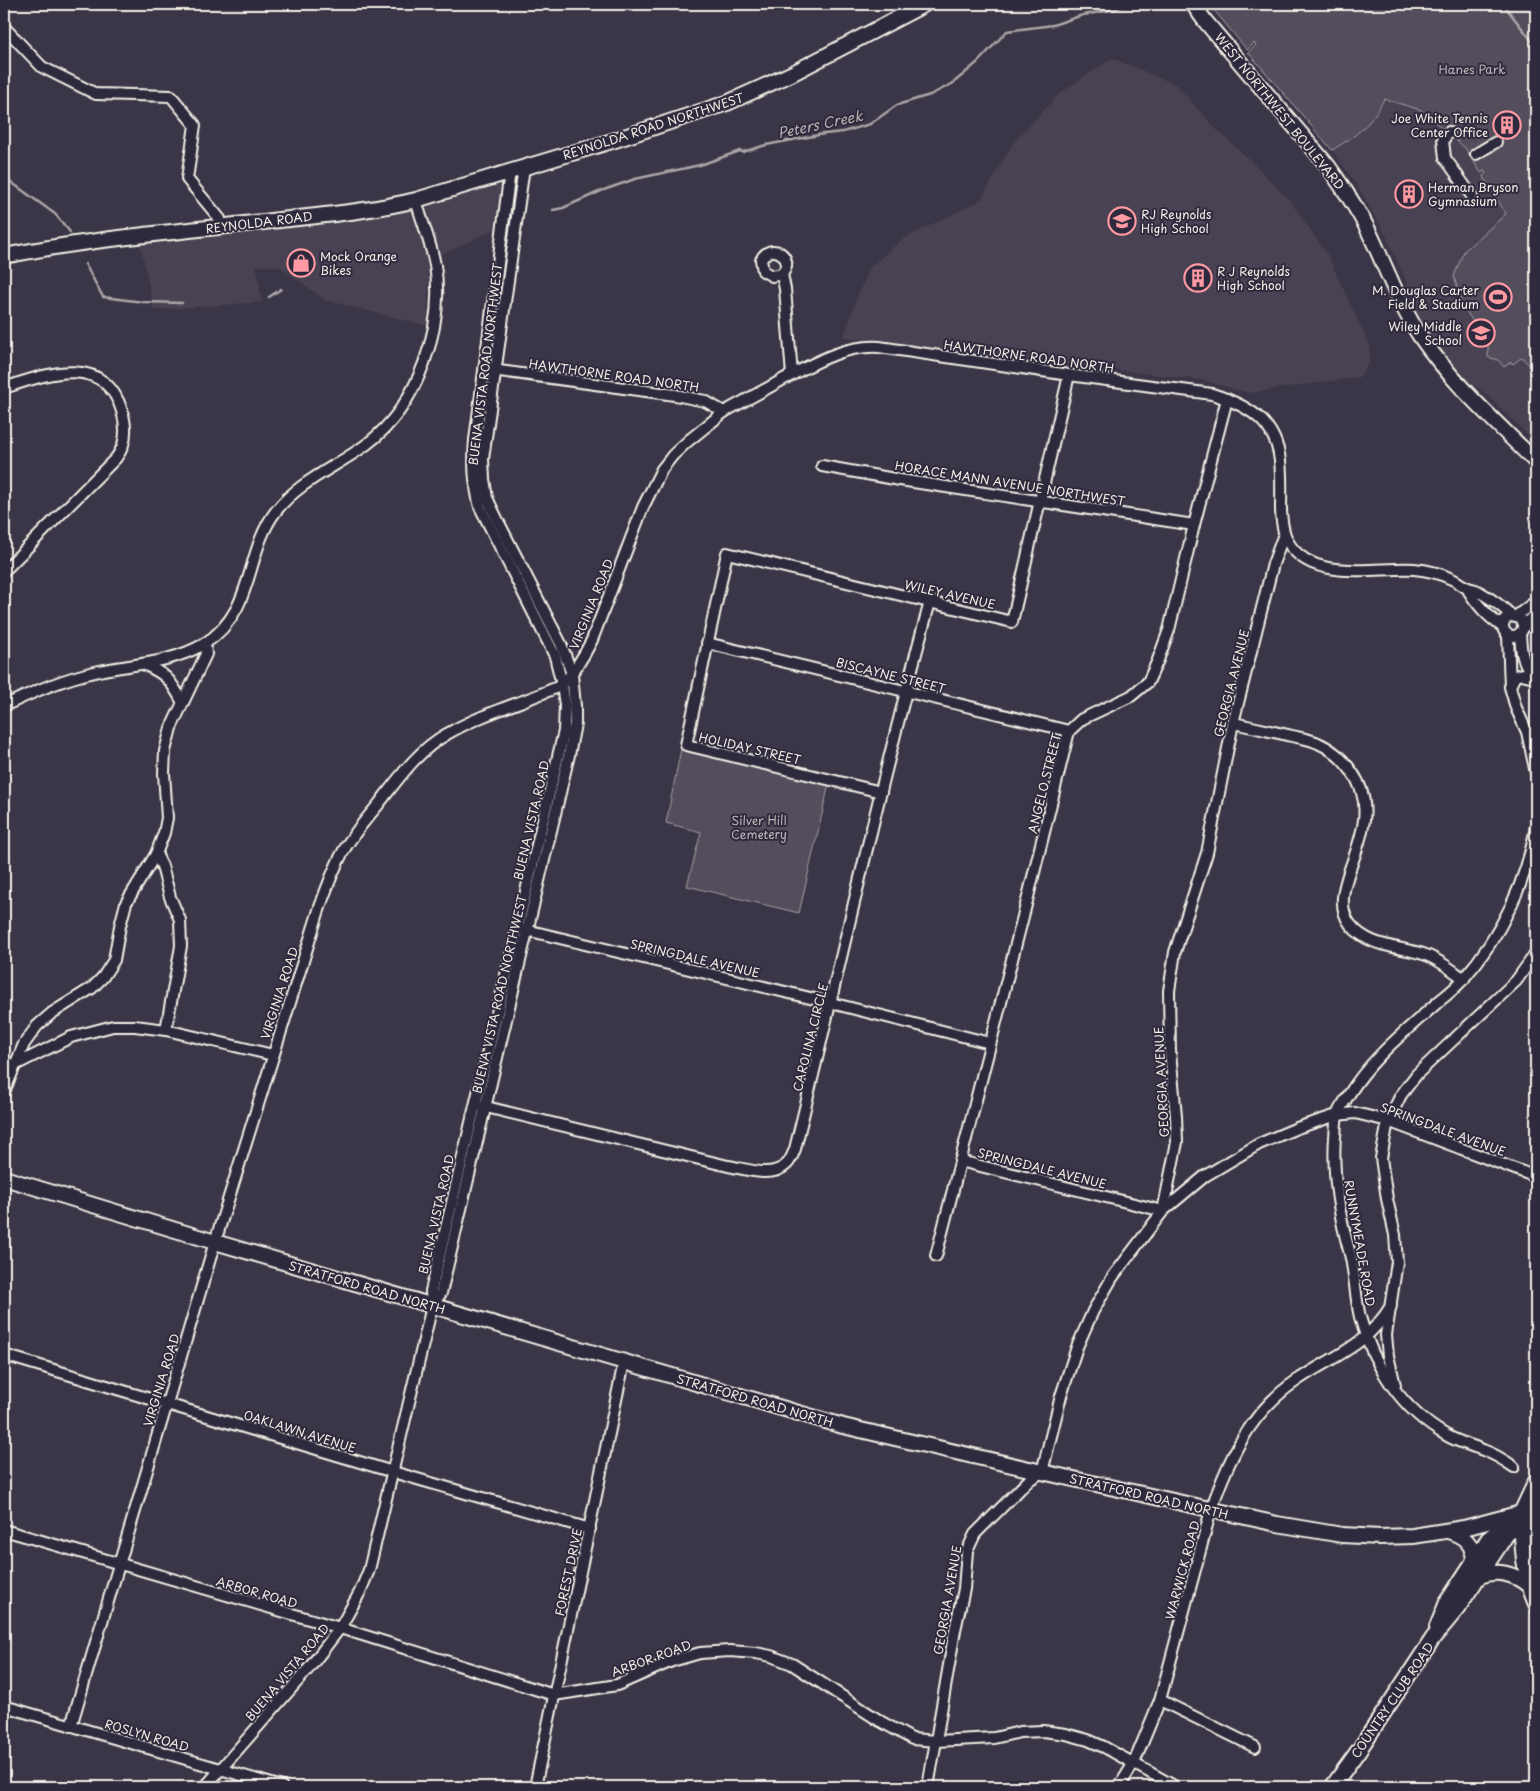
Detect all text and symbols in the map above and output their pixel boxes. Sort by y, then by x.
street label: WEST NORTHWEST BOULEVARD [1211,29,1349,193]
park label: Hanes Park [1439,60,1506,78]
street label: REYNOLDA ROAD NORTHWEST [560,88,747,164]
water label: Peters Creek [775,104,866,143]
place label: Joe White Tennis Center Office [1391,109,1489,141]
building icon: Joe White Tennis Center Office [1492,110,1522,140]
place label: Herman Bryson Gymnasium [1428,178,1518,210]
building icon: Herman Bryson Gymnasium [1394,179,1424,209]
place label: RJ Reynolds High School [1141,205,1212,237]
school or university icon: RJ Reynolds High School [1107,206,1137,236]
street label: REYNOLDA ROAD [205,207,313,237]
place label: Mock Orange Bikes [320,247,398,279]
shop icon: Mock Orange Bikes [286,248,316,278]
street label: BUENA VISTA ROAD NORTHWEST [464,261,506,466]
place label: R J Reynolds High School [1217,262,1290,294]
building icon: R J Reynolds High School [1183,263,1213,293]
place label: M. Douglas Carter Field & Stadium [1372,281,1479,313]
sports icon: M. Douglas Carter Field & Stadium [1483,282,1513,312]
place label: Wiley Middle School [1388,317,1462,349]
school or university icon: Wiley Middle School [1466,318,1496,348]
street label: HAWTHORNE ROAD NORTH [943,335,1115,377]
street label: HAWTHORNE ROAD NORTH [528,354,700,396]
street label: HORACE MANN AVENUE NORTHWEST [894,456,1127,510]
street label: VIRGINIA ROAD [565,556,617,652]
street label: WILEY AVENUE [903,575,997,613]
street label: GEORGIA AVENUE [1209,627,1253,739]
street label: BISCAYNE STREET [834,653,948,697]
street label: HOLIDAY STREET [697,727,804,769]
street label: ANGELO STREET [1023,730,1065,835]
street label: BUENA VISTA ROAD [508,758,554,882]
park label: Silver Hill Cemetery [731,811,787,843]
street label: BUENA VISTA ROAD NORTHWEST [467,892,531,1095]
street label: SPRINGDALE AVENUE [628,934,762,982]
street label: VIRGINIA ROAD [256,944,302,1042]
street label: CAROLINA CIRCLE [788,981,832,1093]
street label: GEORGIA AVENUE [1149,1026,1173,1138]
street label: SPRINGDALE AVENUE [1378,1098,1508,1160]
street label: SPRINGDALE AVENUE [976,1143,1108,1193]
street label: BUENA VISTA ROAD [413,1152,459,1276]
street label: RUNNYMEADE ROAD [1340,1178,1380,1308]
street label: STRATFORD ROAD NORTH [287,1256,447,1318]
street label: VIRGINIA ROAD [138,1331,184,1429]
street label: STRATFORD ROAD NORTH [675,1369,835,1431]
street label: OAKLAWN AVENUE [242,1405,358,1457]
street label: STRATFORD ROAD NORTH [1068,1469,1230,1523]
street label: WARWICK ROAD [1160,1519,1204,1621]
street label: FOREST DRIVE [550,1527,586,1617]
street label: GEORGIA AVENUE [929,1544,965,1656]
street label: ARBOR ROAD [214,1572,300,1612]
street label: BUENA VISTA ROAD [241,1619,333,1725]
street label: ARBOR ROAD [609,1635,693,1681]
street label: COUNTRY CLUB ROAD [1346,1638,1438,1762]
street label: ROSLYN ROAD [103,1714,191,1756]

